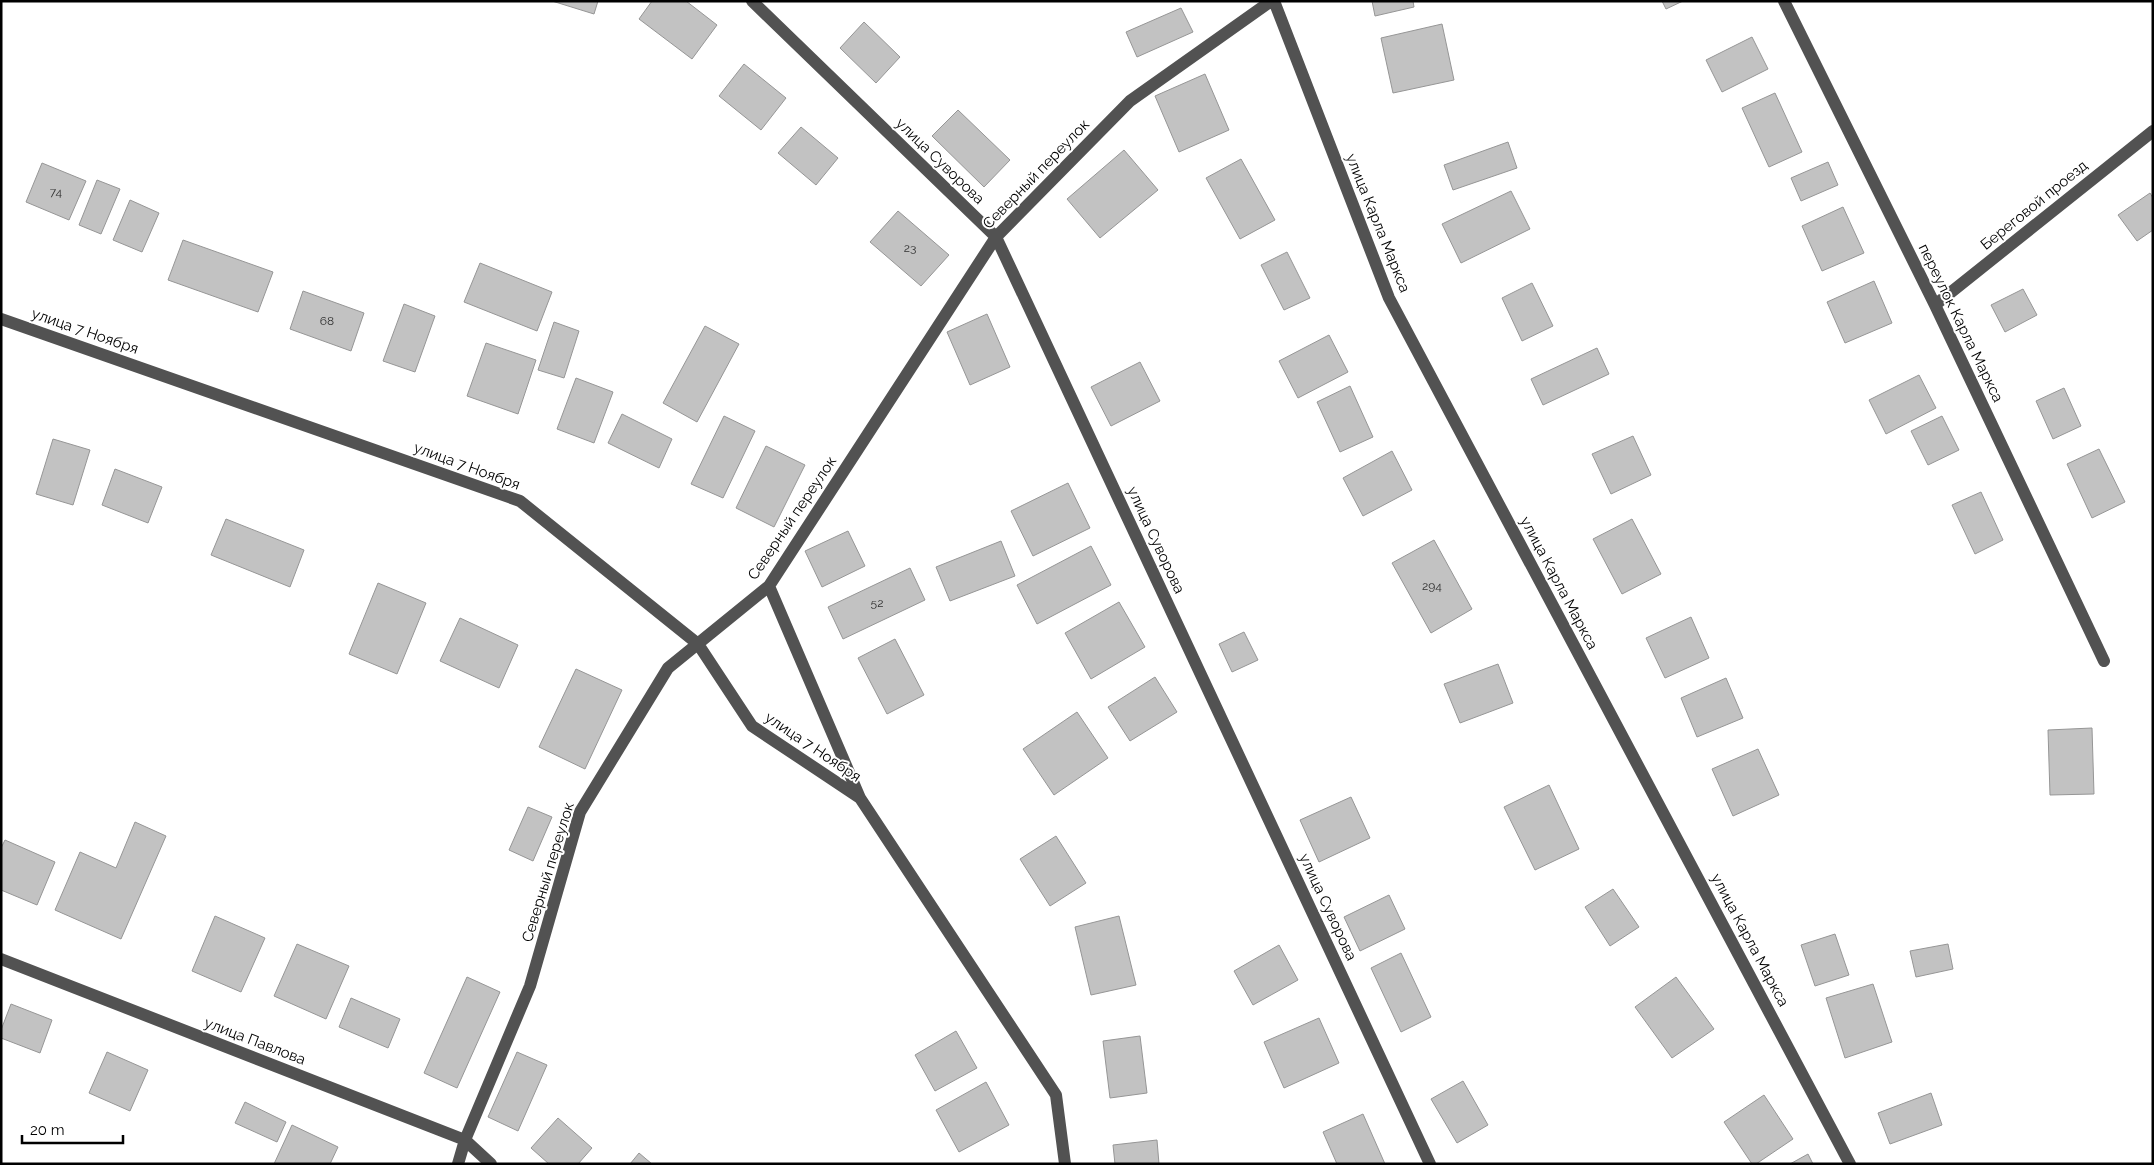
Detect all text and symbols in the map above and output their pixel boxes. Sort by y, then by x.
street label: улица Суворова [892,114,988,208]
street label: Северный переулок [979,115,1093,233]
street label: улица Карла Маркса [1342,151,1414,295]
street label: Береговой проезд [1977,156,2091,254]
house number: 74 [50,185,63,199]
house number: 23 [904,241,916,255]
street label: переулок Карла Маркса [1915,241,2007,405]
street label: улица 7 Ноября [29,304,141,358]
house number: 68 [320,314,334,328]
street label: улица 7 Ноября [411,438,523,494]
street label: Северный переулок [744,453,840,583]
street label: улица Суворова [1123,484,1189,596]
street label: улица Карла Маркса [1516,513,1602,653]
house number: 294 [1422,579,1442,593]
house number: 52 [871,596,883,610]
street label: улица 7 Ноября [762,708,864,786]
street label: Северный переулок [518,800,578,944]
street label: улица Суворова [1295,851,1361,963]
street label: улица Карла Маркса [1707,870,1793,1010]
street label: улица Павлова [202,1013,308,1069]
scale bar [22,1112,124,1144]
text: 20 m [30,1121,65,1139]

